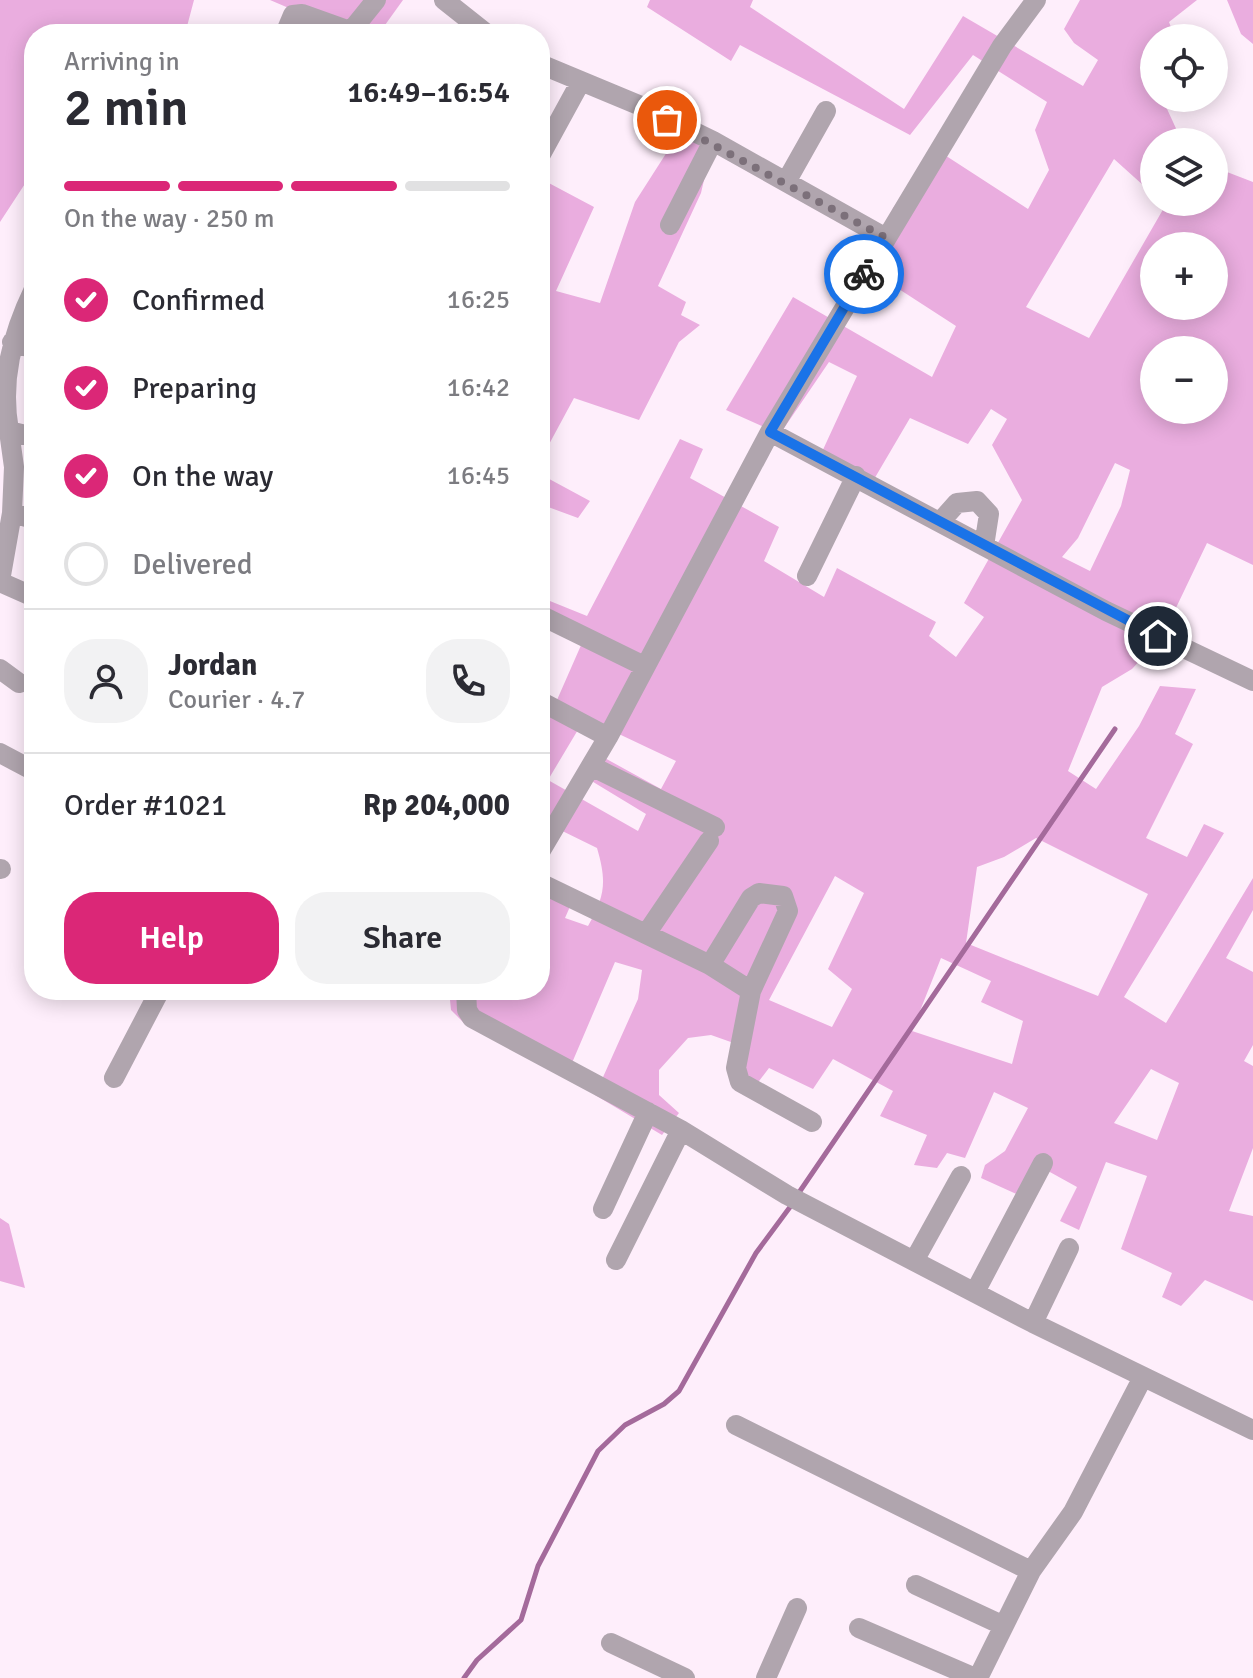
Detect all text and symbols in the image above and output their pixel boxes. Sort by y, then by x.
map controls [1140,24,1228,424]
button: locate [1140,24,1228,112]
text: Arriving in [64,46,180,78]
text: 16:49–16:54 [347,74,510,111]
text: 2 min [64,76,189,140]
pin [633,86,701,154]
icon: bag [645,98,689,142]
button: layers [1140,128,1228,216]
text: On the way · 250 m [64,203,274,235]
button: + [1140,232,1228,320]
courier [824,234,904,314]
icon: bike [842,252,886,296]
icon: check [64,278,108,322]
text: Confirmed [132,282,265,319]
text: 16:25 [447,284,510,316]
button: − [1140,336,1228,424]
icon: check [64,366,108,410]
text: Preparing [132,370,257,407]
text: 16:42 [447,372,510,404]
icon: check [64,454,108,498]
text: On the way [132,458,273,495]
text: 16:45 [447,460,510,492]
text: Delivered [132,546,253,583]
pin [1124,602,1192,670]
icon: home [1136,614,1180,658]
button: person [64,639,148,723]
button: phone [426,639,510,723]
text: Jordan [168,647,257,684]
text: Courier · 4.7 [168,684,305,716]
text: Order #1021 [64,787,227,824]
text: Rp 204,000 [363,787,510,824]
button: Help [64,892,279,984]
button: Share [295,892,510,984]

